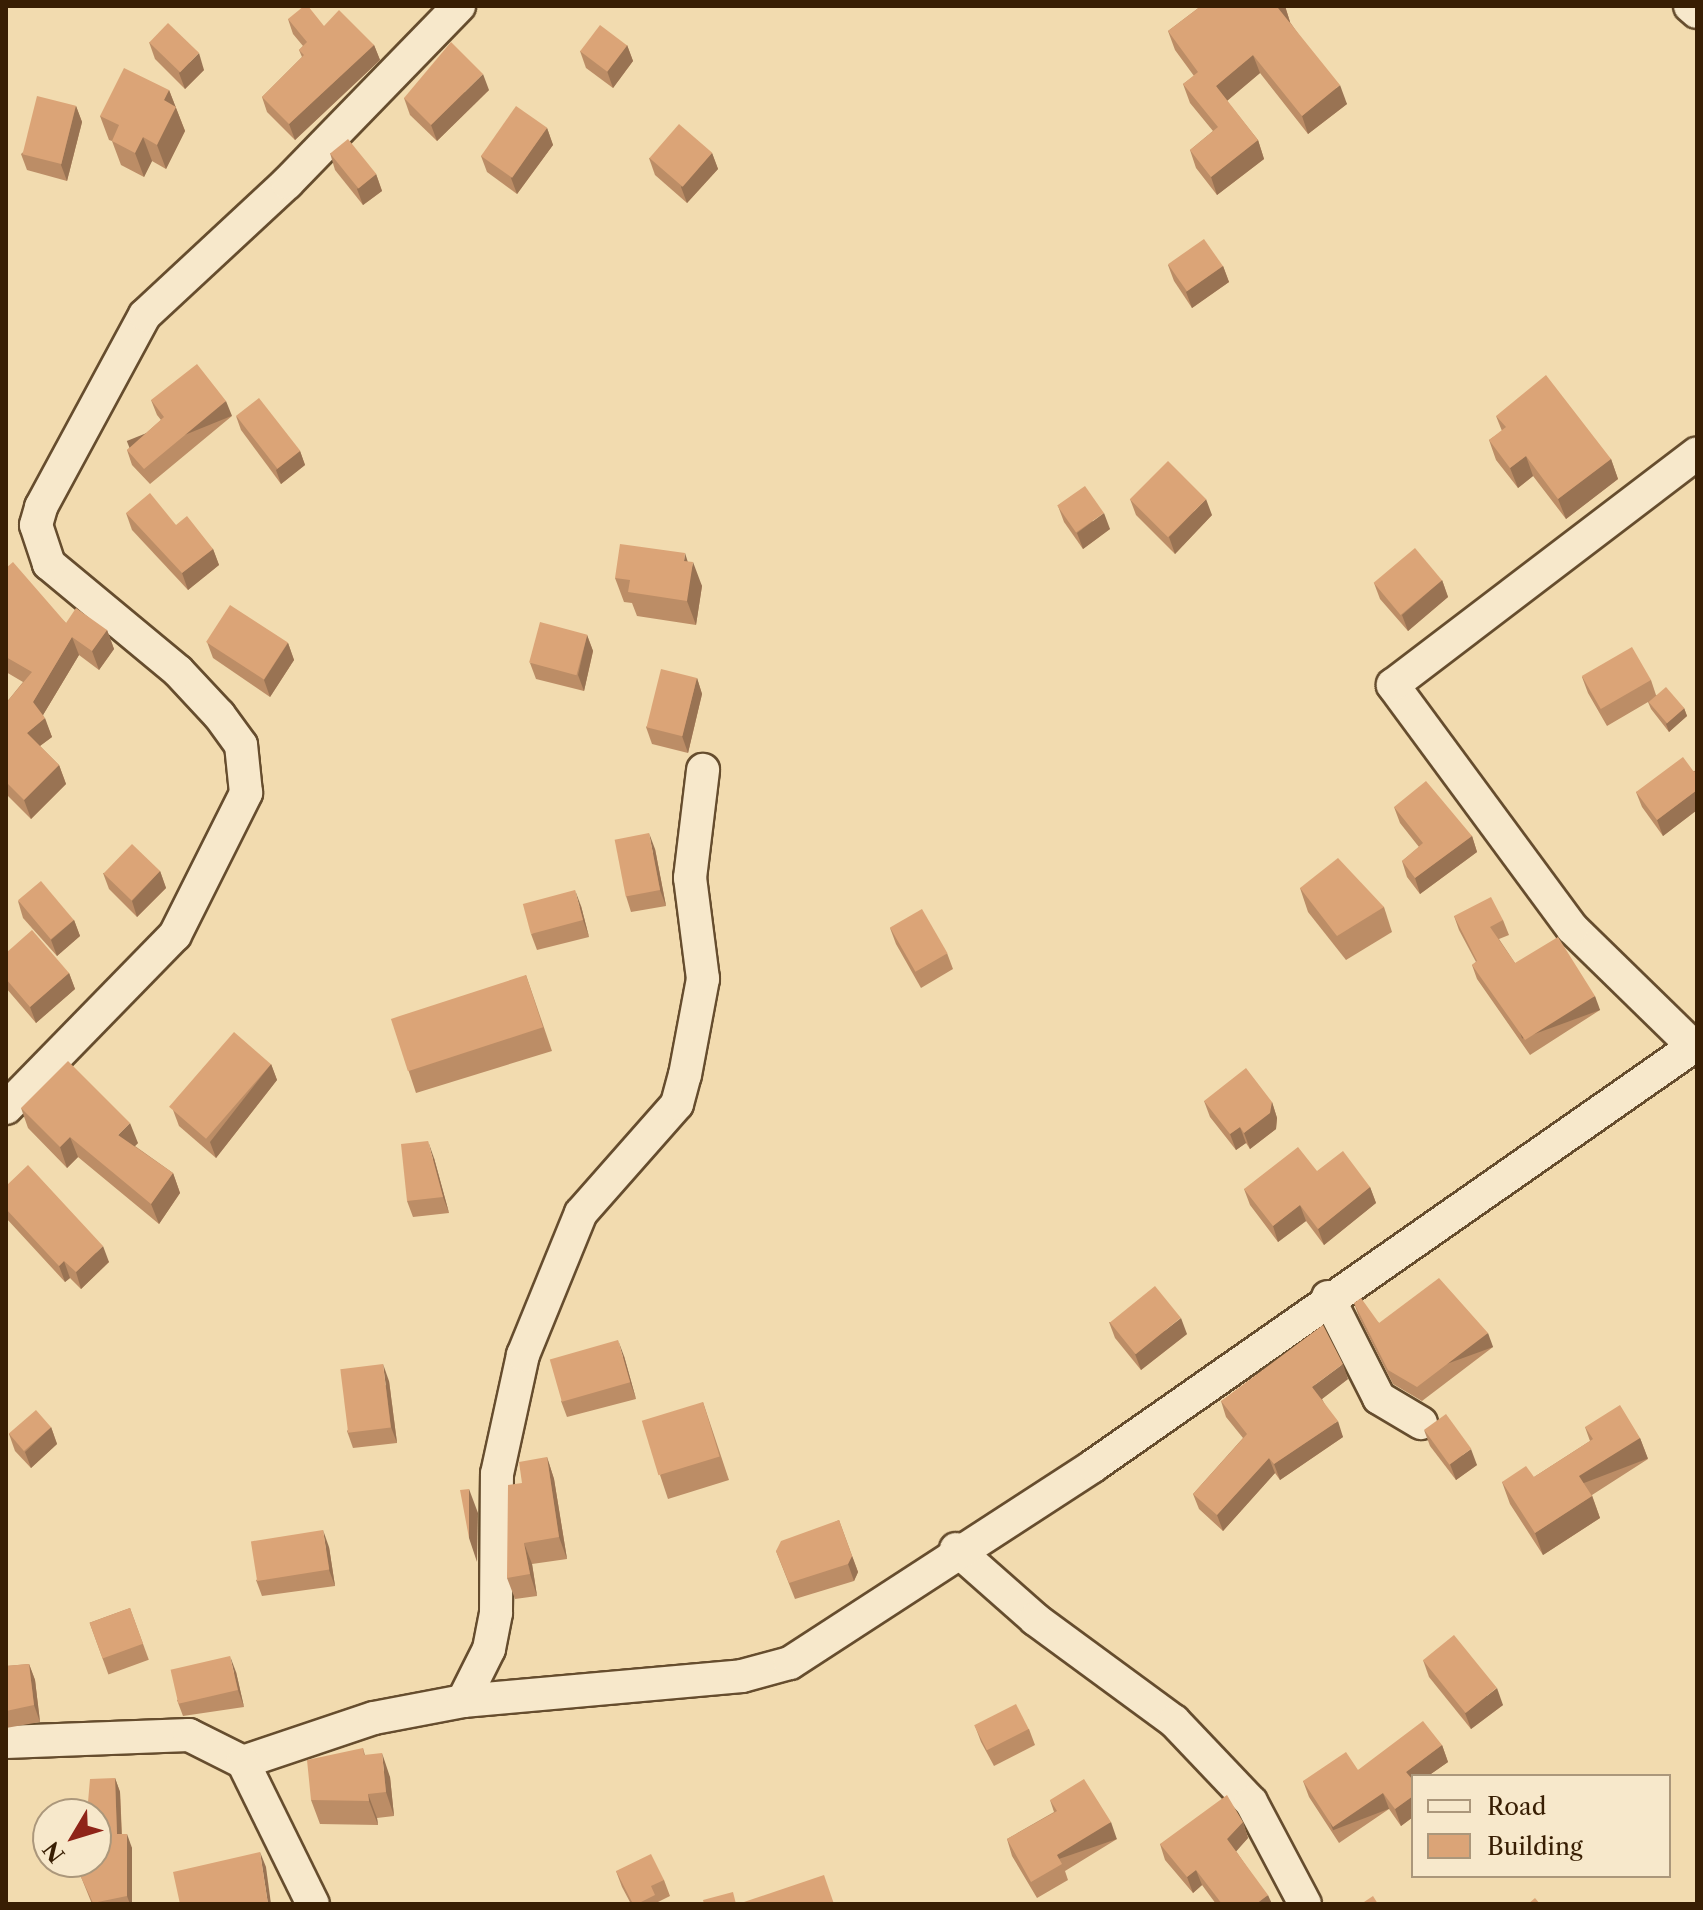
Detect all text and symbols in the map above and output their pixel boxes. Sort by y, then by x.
legend [1411,1774,1671,1878]
text: Road [1487,1792,1546,1821]
north arrow [32,1798,112,1878]
text: Building [1487,1832,1583,1861]
text: N [38,1836,71,1868]

